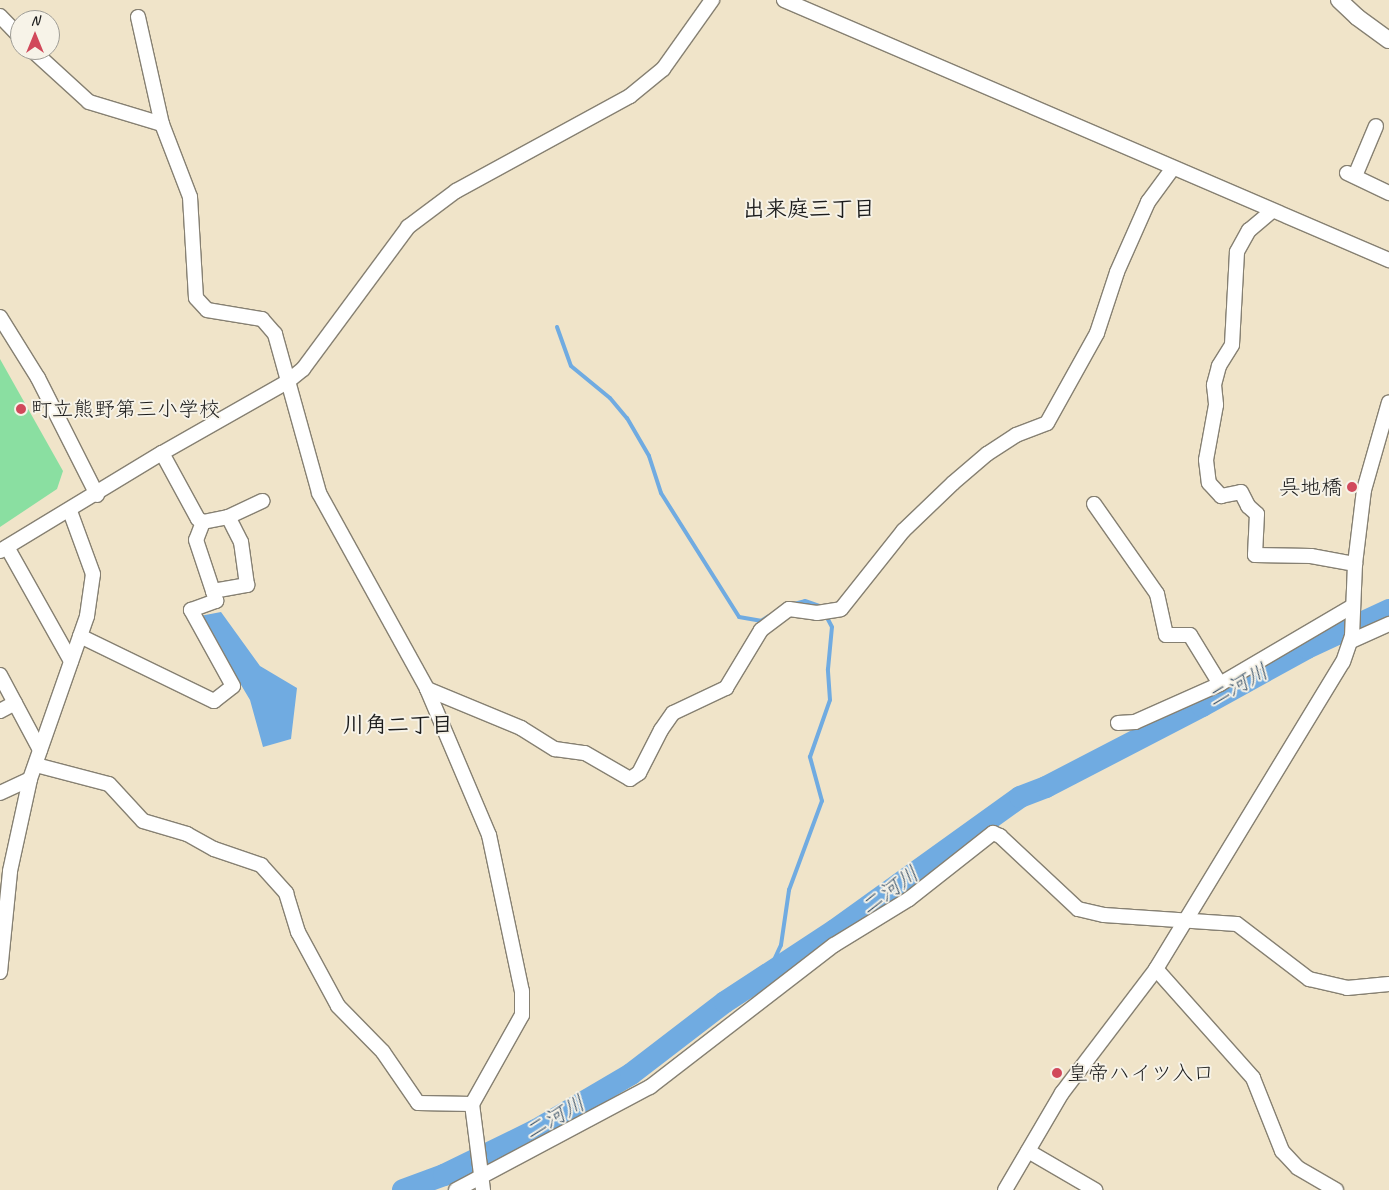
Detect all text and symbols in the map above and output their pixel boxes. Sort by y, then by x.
north arrow [10,10,60,60]
text: N [31,12,39,29]
district label: 出来庭三丁目 [743,197,875,223]
place label: 町立熊野第三小学校 [31,396,220,422]
marker: 町立熊野第三小学校 [15,403,27,415]
place label: 呉地橋 [1279,474,1342,500]
marker: 呉地橋 [1346,481,1358,493]
water label: 二河川 [1203,658,1273,714]
district label: 川角二丁目 [343,713,453,739]
water label: 二河川 [856,861,924,921]
place label: 皇帝ハイツ入口 [1067,1060,1214,1086]
marker: 皇帝ハイツ入口 [1051,1067,1063,1079]
water label: 二河川 [520,1090,590,1146]

